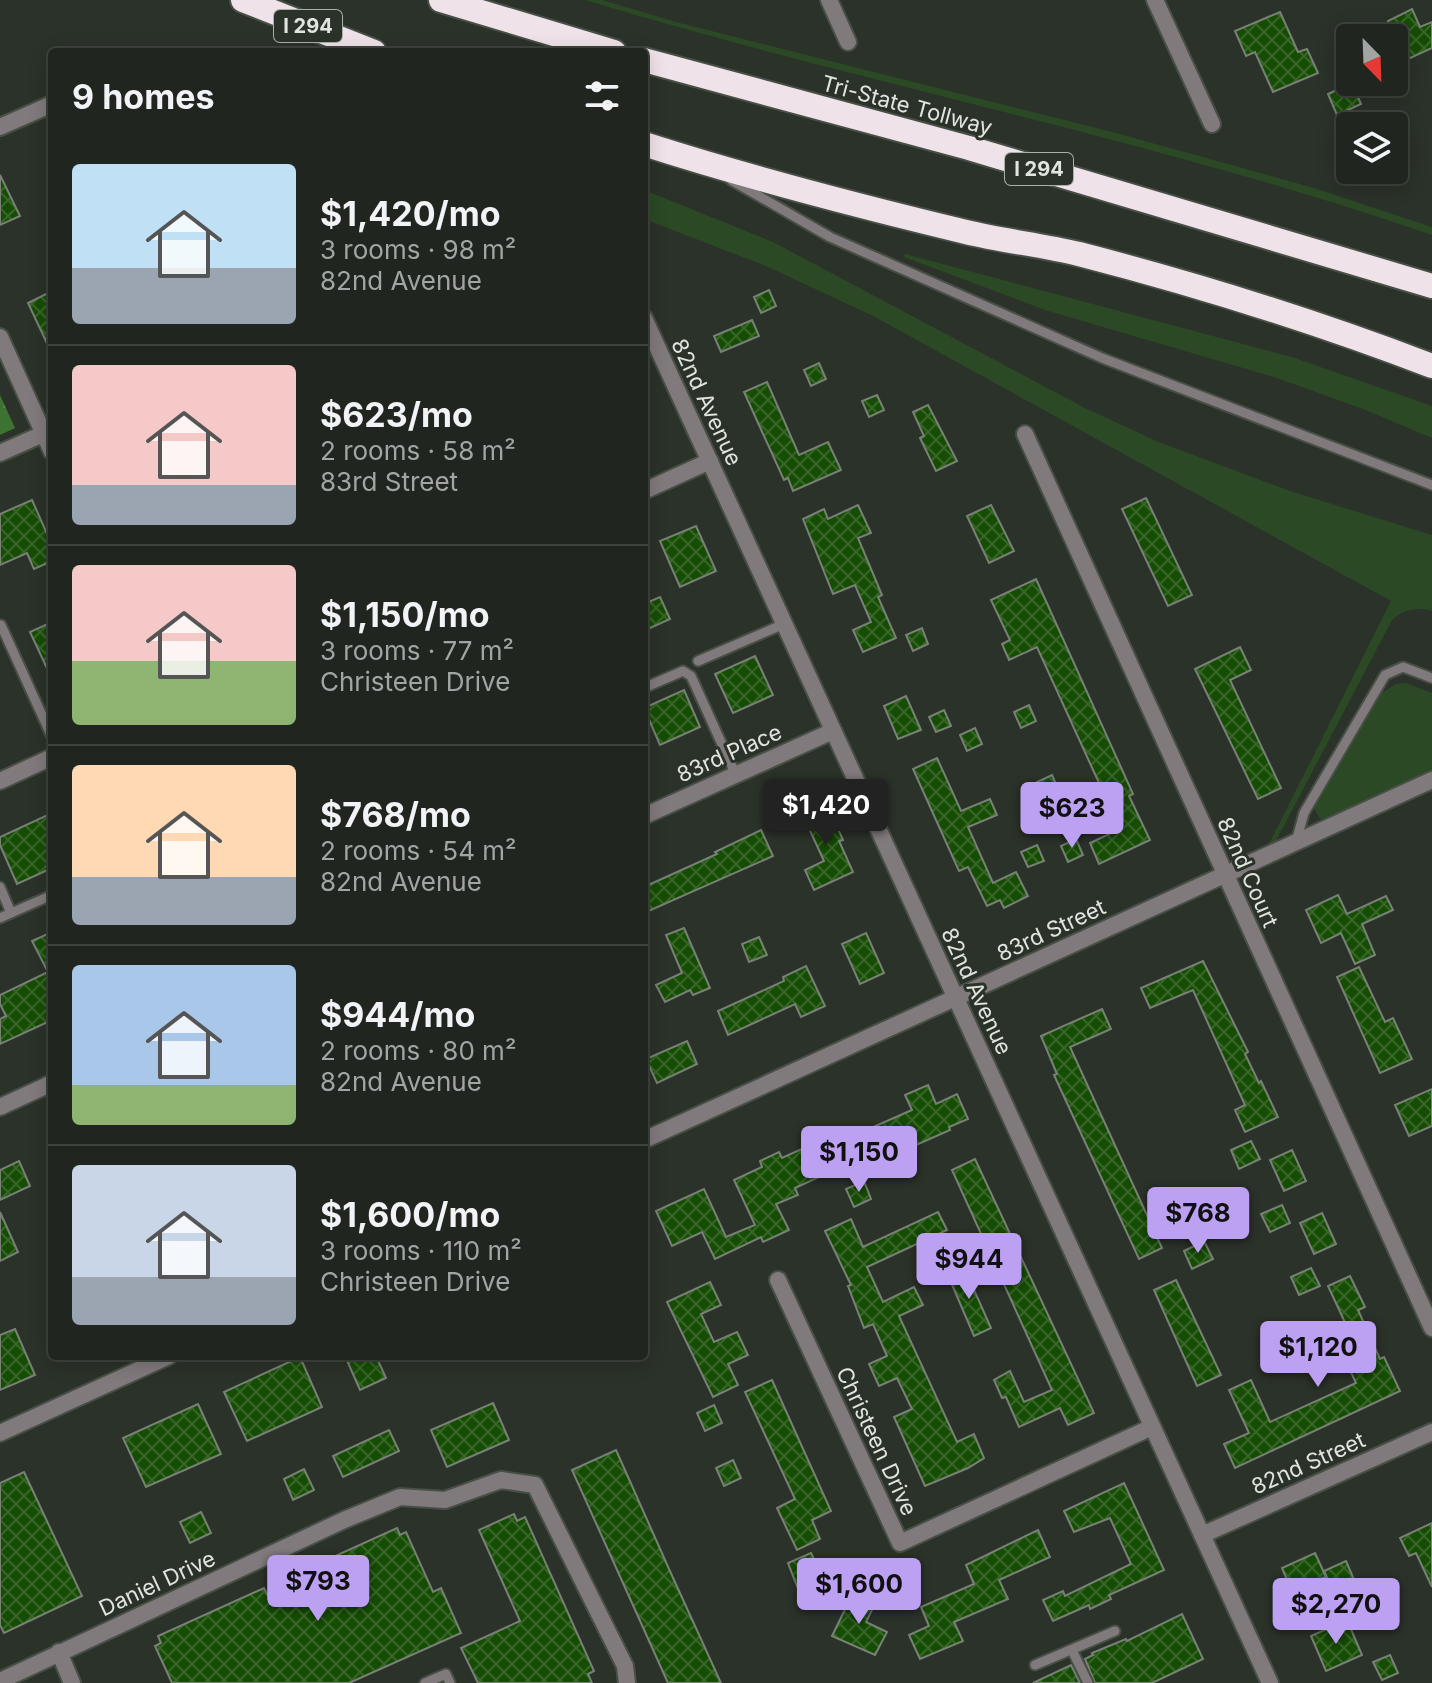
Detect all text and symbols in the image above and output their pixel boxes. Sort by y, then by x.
road number: I 294 [274,10,342,42]
north arrow [1336,24,1408,96]
map controls [1336,24,1408,184]
street label: Tri-State Tollway [819,70,995,140]
icon: filters [580,74,624,118]
text: 9 homes [72,76,214,117]
button: layers [1336,112,1408,184]
road number: I 294 [1005,153,1073,185]
text: $1,420/mo [320,193,501,234]
icon: home [136,196,232,292]
text: 3 rooms · 98 m² [320,234,516,265]
text: 82nd Avenue [320,265,482,296]
street label: 82nd Avenue [666,334,748,470]
text: $623/mo [320,394,473,435]
icon: home [136,397,232,493]
text: 2 rooms · 58 m² [320,435,516,466]
text: 83rd Street [320,466,458,497]
text: $1,150/mo [320,594,490,635]
icon: home [136,597,232,693]
text: 3 rooms · 77 m² [320,635,514,666]
text: Christeen Drive [320,666,510,697]
street label: 83rd Place [673,718,785,788]
pin: $1,420 [761,779,891,847]
pin: $623 [1025,782,1119,850]
text: $1,420 [782,789,870,820]
text: $623 [1038,792,1106,823]
text: $768/mo [320,794,471,835]
icon: home [136,797,232,893]
street label: 82nd Court [1212,813,1284,931]
text: 2 rooms · 54 m² [320,835,517,866]
text: 82nd Avenue [320,866,482,897]
street label: 83rd Street [993,894,1109,966]
street label: 82nd Avenue [936,923,1018,1059]
text: $944/mo [320,994,475,1035]
icon: home [136,997,232,1093]
text: 2 rooms · 80 m² [320,1035,516,1066]
text: 82nd Avenue [320,1066,482,1097]
pin: $1,150 [794,1126,924,1194]
text: $1,150 [819,1136,899,1167]
pin: $768 [1151,1187,1245,1255]
text: $1,600/mo [320,1194,500,1235]
icon: home [136,1197,232,1293]
text: $768 [1165,1197,1231,1228]
pin: $944 [922,1233,1016,1301]
text: 3 rooms · 110 m² [320,1235,522,1266]
text: $944 [934,1243,1004,1274]
text: Christeen Drive [320,1266,510,1297]
pin: $1,120 [1253,1321,1383,1389]
text: $1,120 [1278,1331,1358,1362]
street label: Christeen Drive [831,1363,923,1519]
street label: 82nd Street [1247,1426,1369,1500]
street label: Daniel Drive [95,1545,219,1621]
pin: $793 [271,1555,365,1623]
pin: $1,600 [794,1558,924,1626]
text: $793 [285,1565,351,1596]
text: $1,600 [815,1568,903,1599]
pin: $2,270 [1271,1578,1401,1646]
text: $2,270 [1291,1588,1381,1619]

